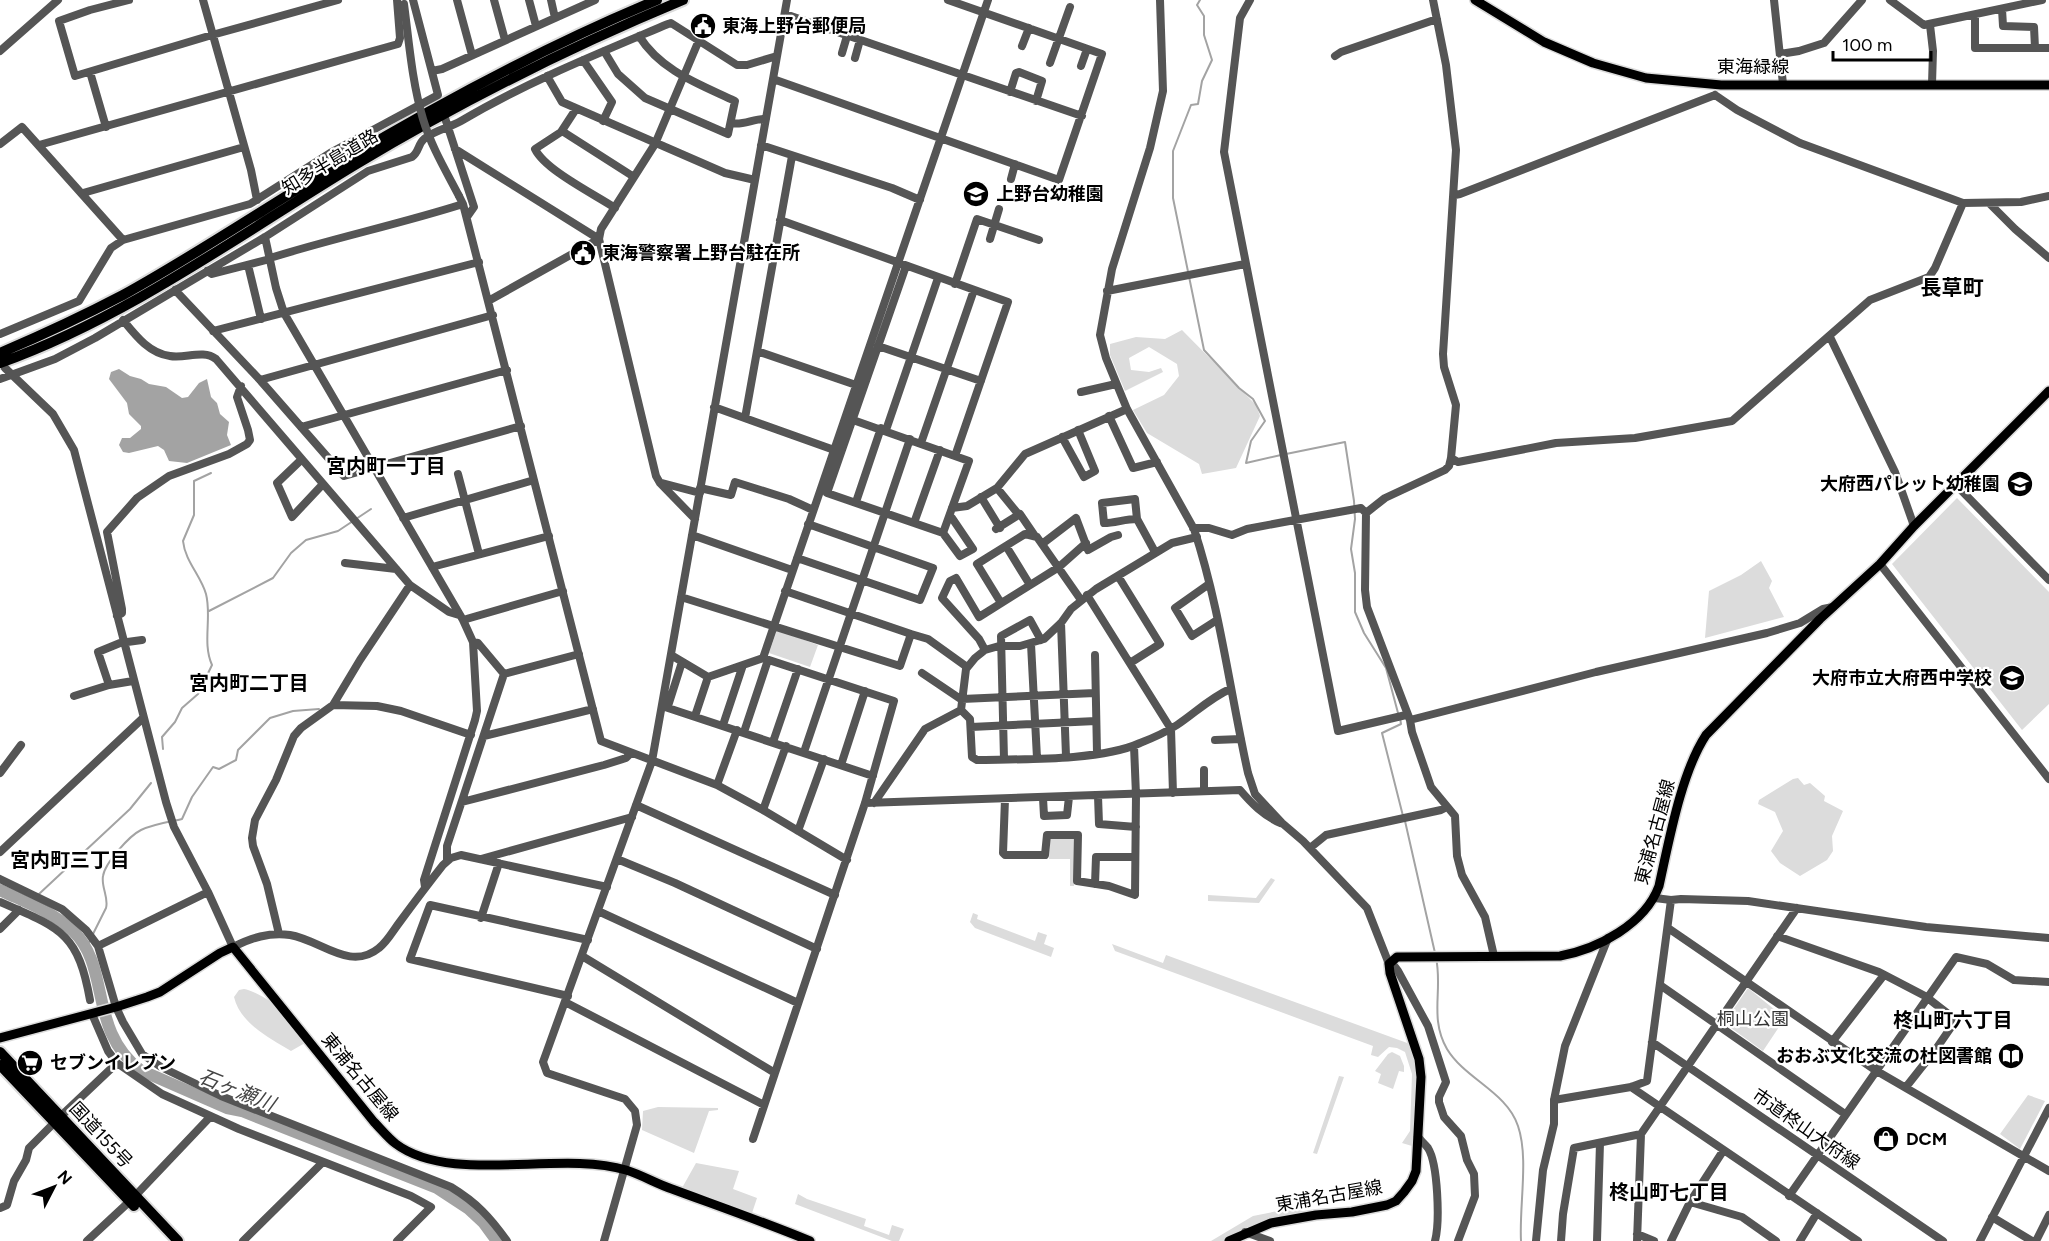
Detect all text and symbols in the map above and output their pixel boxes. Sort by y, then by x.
public building icon: 東海上野台郵便局 [688,11,718,41]
place label: 東海上野台郵便局 [722,15,866,37]
scale bar [1833,24,1930,62]
text: 100 m [1842,34,1892,56]
street label: 東海緑線 [1717,56,1789,78]
street label: 知多半島道路 [278,125,382,199]
school or university icon: 上野台幼稚園 [961,179,991,209]
place label: 上野台幼稚園 [996,183,1104,205]
public building icon: 東海警察署上野台駐在所 [568,238,598,268]
place label: 東海警察署上野台駐在所 [602,242,800,264]
district label: 長草町 [1921,275,1984,300]
district label: 宮内町一丁目 [326,454,446,478]
school or university icon: 大府西パレット幼稚園 [2005,469,2035,499]
place label: 大府西パレット幼稚園 [1820,473,2000,495]
school or university icon: 大府市立大府西中学校 [1997,663,2027,693]
place label: 大府市立大府西中学校 [1812,667,1992,689]
district label: 宮内町二丁目 [189,671,309,695]
street label: 東浦名古屋線 [1630,777,1680,887]
district label: 宮内町三丁目 [10,848,130,872]
park label: 桐山公園 [1717,1008,1789,1030]
district label: 柊山町六丁目 [1893,1008,2013,1032]
street label: 東浦名古屋線 [317,1029,403,1125]
library icon: おおぶ文化交流の杜図書館 [1996,1041,2026,1071]
place label: おおぶ文化交流の杜図書館 [1776,1045,1992,1067]
supermarket icon: セブンイレブン [15,1048,45,1078]
place label: セブンイレブン [50,1052,176,1074]
water label: 石ヶ瀬川 [195,1064,280,1117]
street label: 市道柊山大府線 [1748,1084,1864,1174]
street label: 国道155号 [65,1097,137,1173]
shop icon: DCM [1871,1124,1901,1154]
place label: DCM [1906,1128,1947,1150]
north arrow [24,1157,84,1217]
text: N [54,1166,76,1188]
street label: 東浦名古屋線 [1274,1176,1384,1216]
district label: 柊山町七丁目 [1609,1180,1729,1204]

